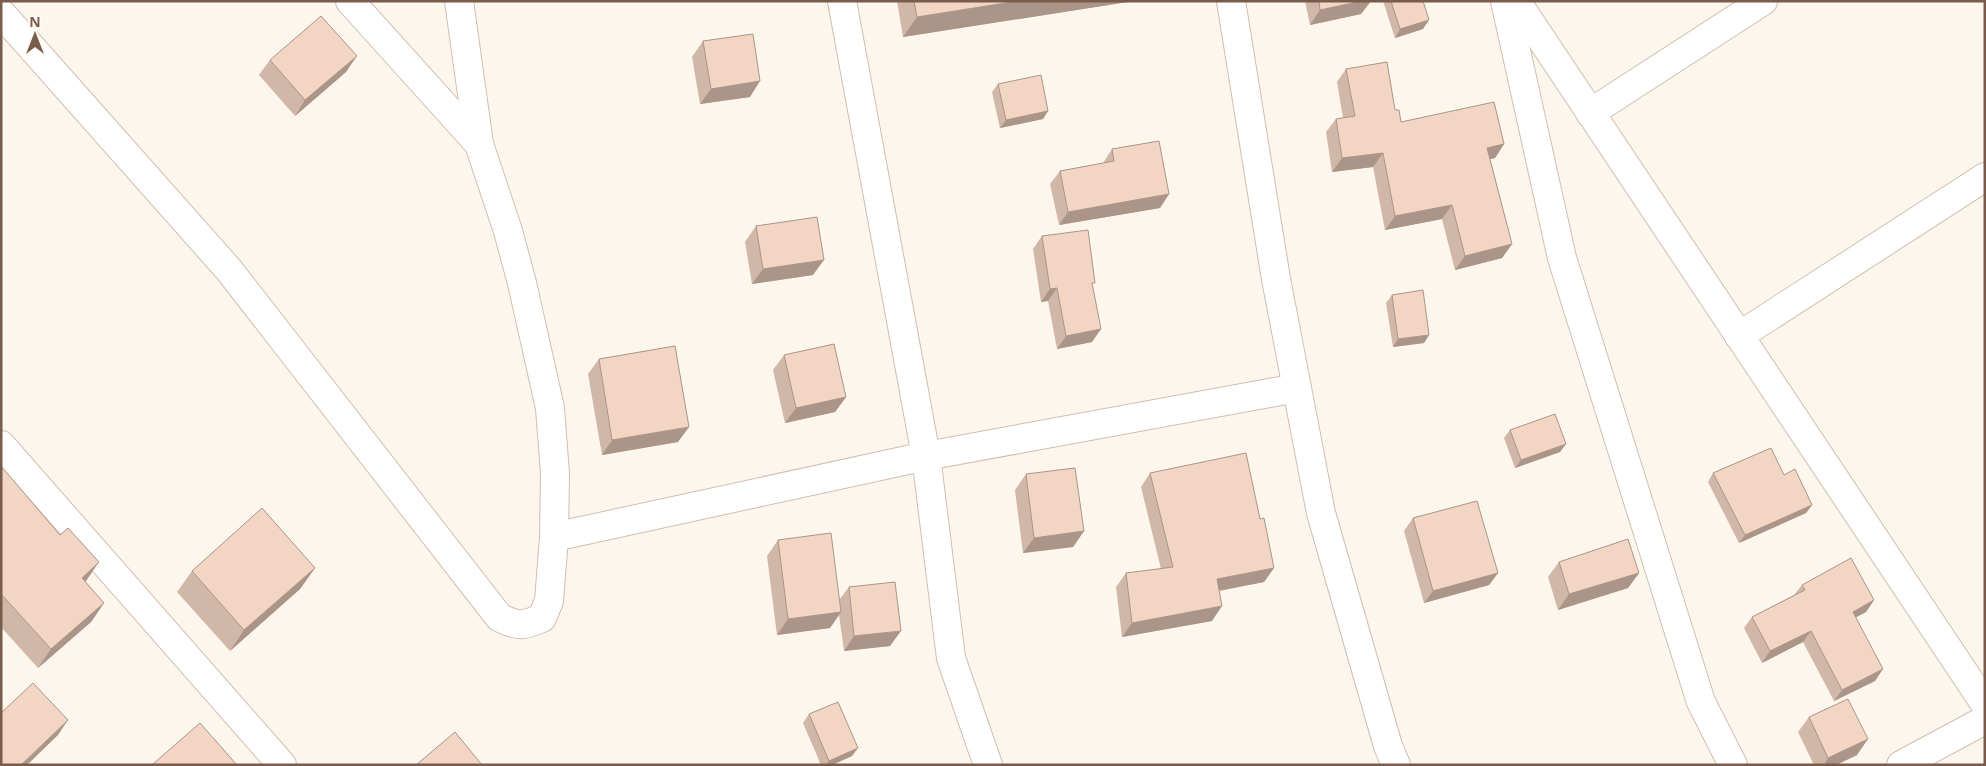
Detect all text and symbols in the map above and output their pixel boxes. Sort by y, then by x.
north arrow [10,10,60,60]
text: N [29,12,41,31]

